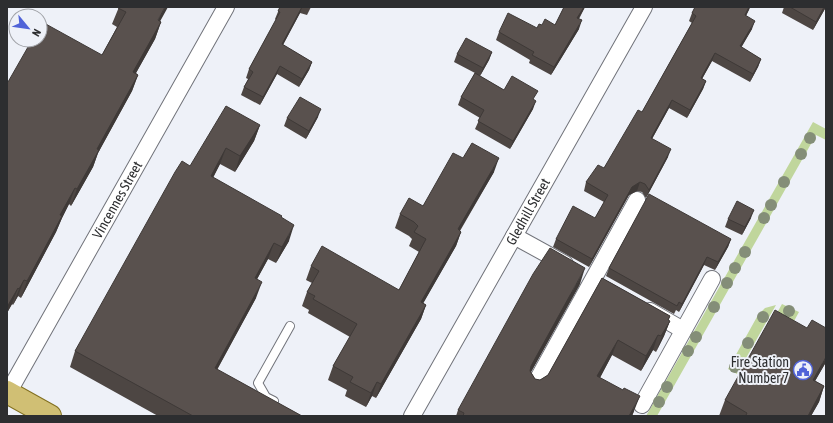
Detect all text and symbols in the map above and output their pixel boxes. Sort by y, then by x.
north arrow [8,8,48,48]
text: N [30,27,44,39]
street label: Vincennes Street [89,158,145,241]
street label: Gledhill Street [503,175,553,248]
place label: Fire Station Number 7 [731,354,789,386]
public building icon: Fire Station Number 7 [792,359,814,381]

